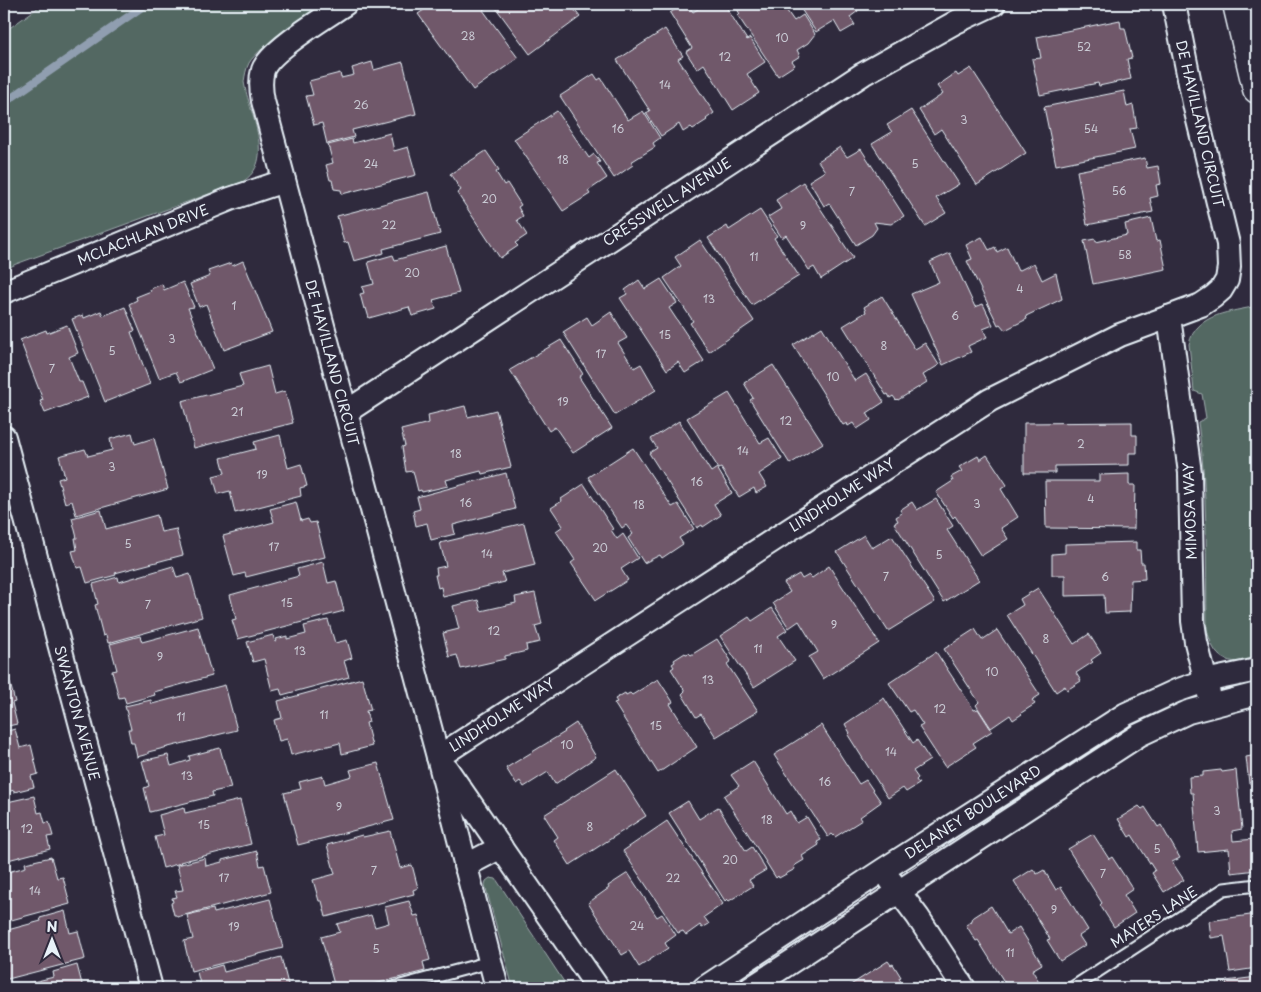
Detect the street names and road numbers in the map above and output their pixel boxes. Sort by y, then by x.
street label: DE HAVILLAND CIRCUIT [1171,38,1230,210]
street label: CRESSWELL AVENUE [598,152,735,251]
street label: MCLACHLAN DRIVE [74,199,212,270]
street label: DE HAVILLAND CIRCUIT [300,277,365,449]
street label: LINDHOLME WAY [785,452,899,537]
street label: MIMOSA WAY [1177,462,1202,560]
street label: SWANTON AVENUE [49,643,106,783]
street label: LINDHOLME WAY [445,672,559,757]
street label: DELANEY BOULEVARD [900,759,1045,864]
street label: MAYERS LANE [1106,881,1201,953]

